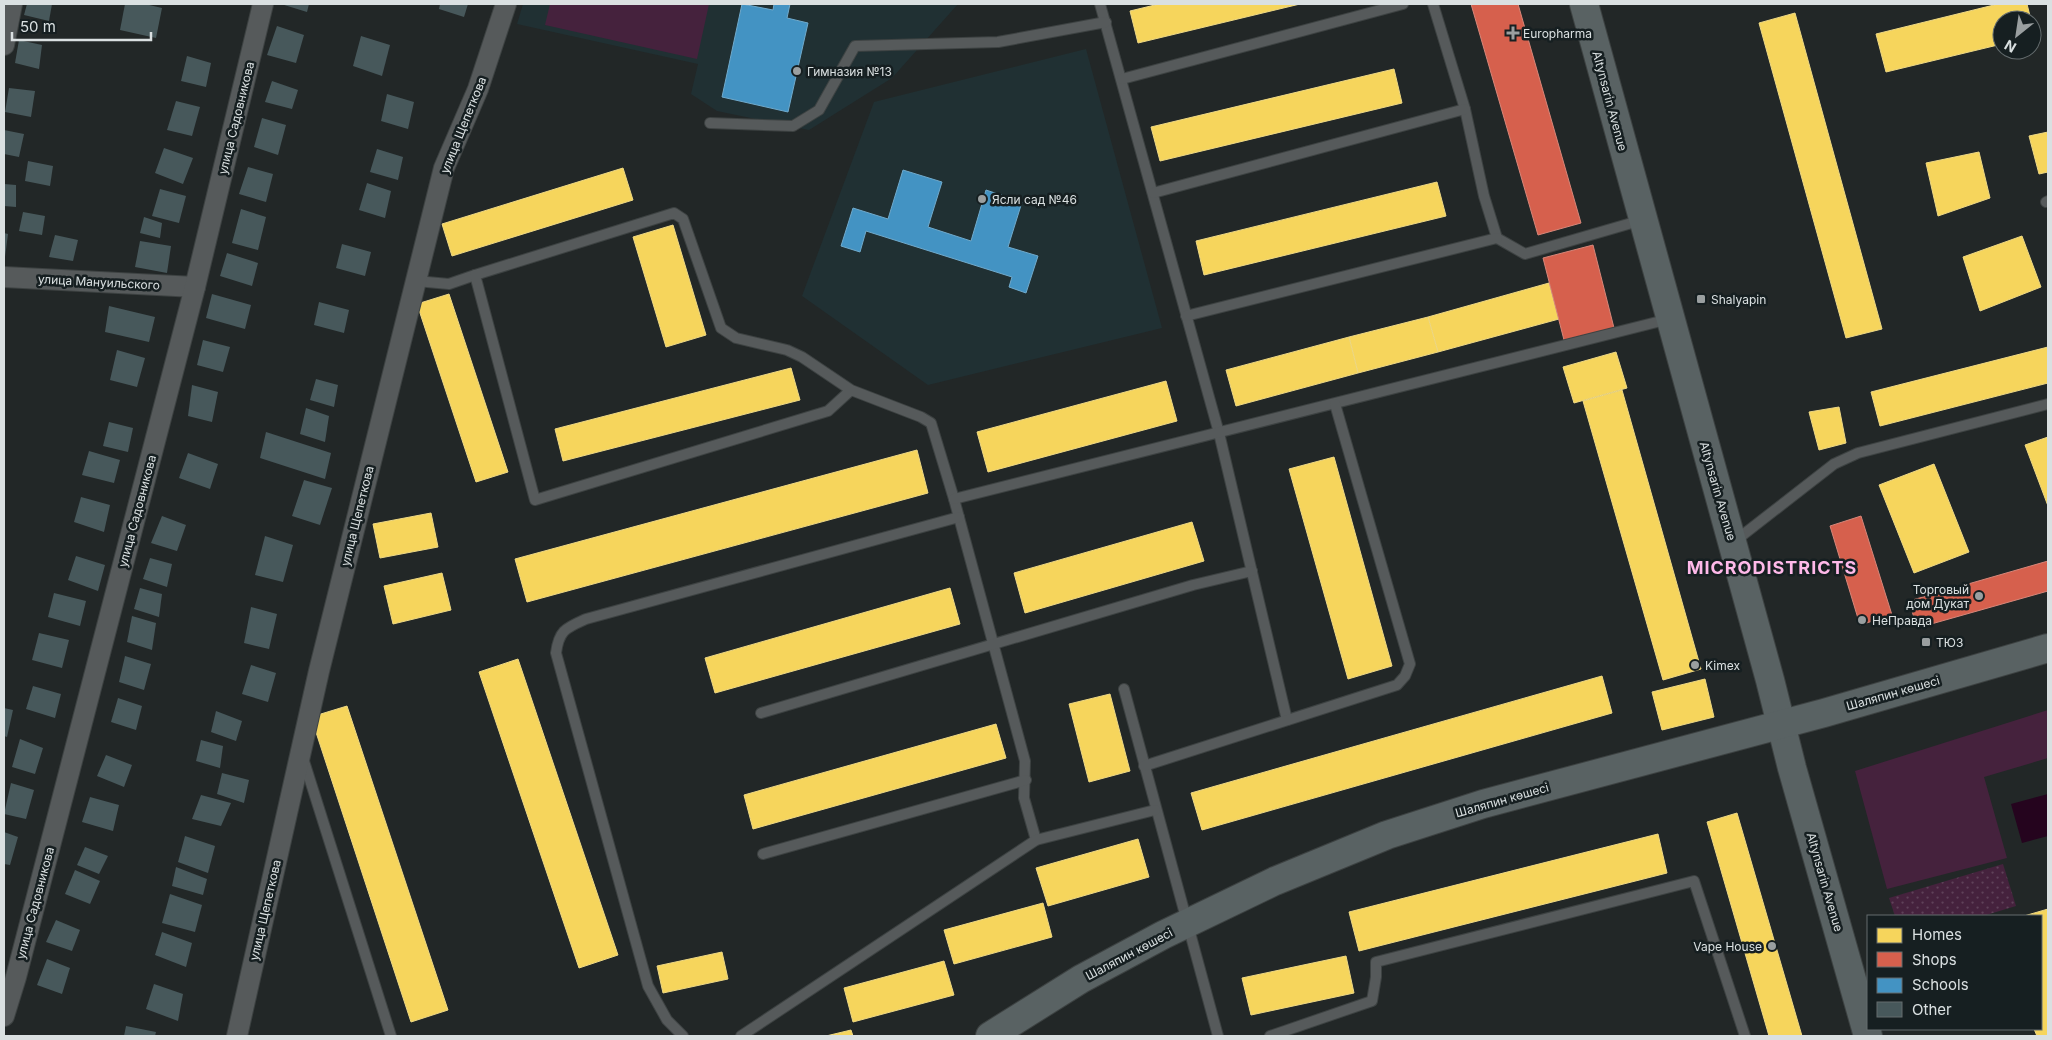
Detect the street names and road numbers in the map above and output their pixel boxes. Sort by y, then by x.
street label: Altynsarin Avenue [1589,49,1631,153]
street label: улица Садовникова [215,60,257,176]
street label: улица Щепеткова [437,74,489,176]
street label: улица Мануильского [38,271,160,293]
street label: Altynsarin Avenue [1697,440,1739,542]
street label: улица Садовникова [115,453,159,569]
street label: улица Щепеткова [337,464,377,568]
street label: Шаляпин көшесі [1845,672,1942,714]
street label: Шаляпин көшесі [1454,779,1551,821]
street label: Altynsarin Avenue [1804,831,1846,933]
street label: улица Садовникова [13,845,57,961]
street label: улица Щепеткова [246,858,284,962]
street label: Шаляпин көшесі [1083,925,1175,983]

